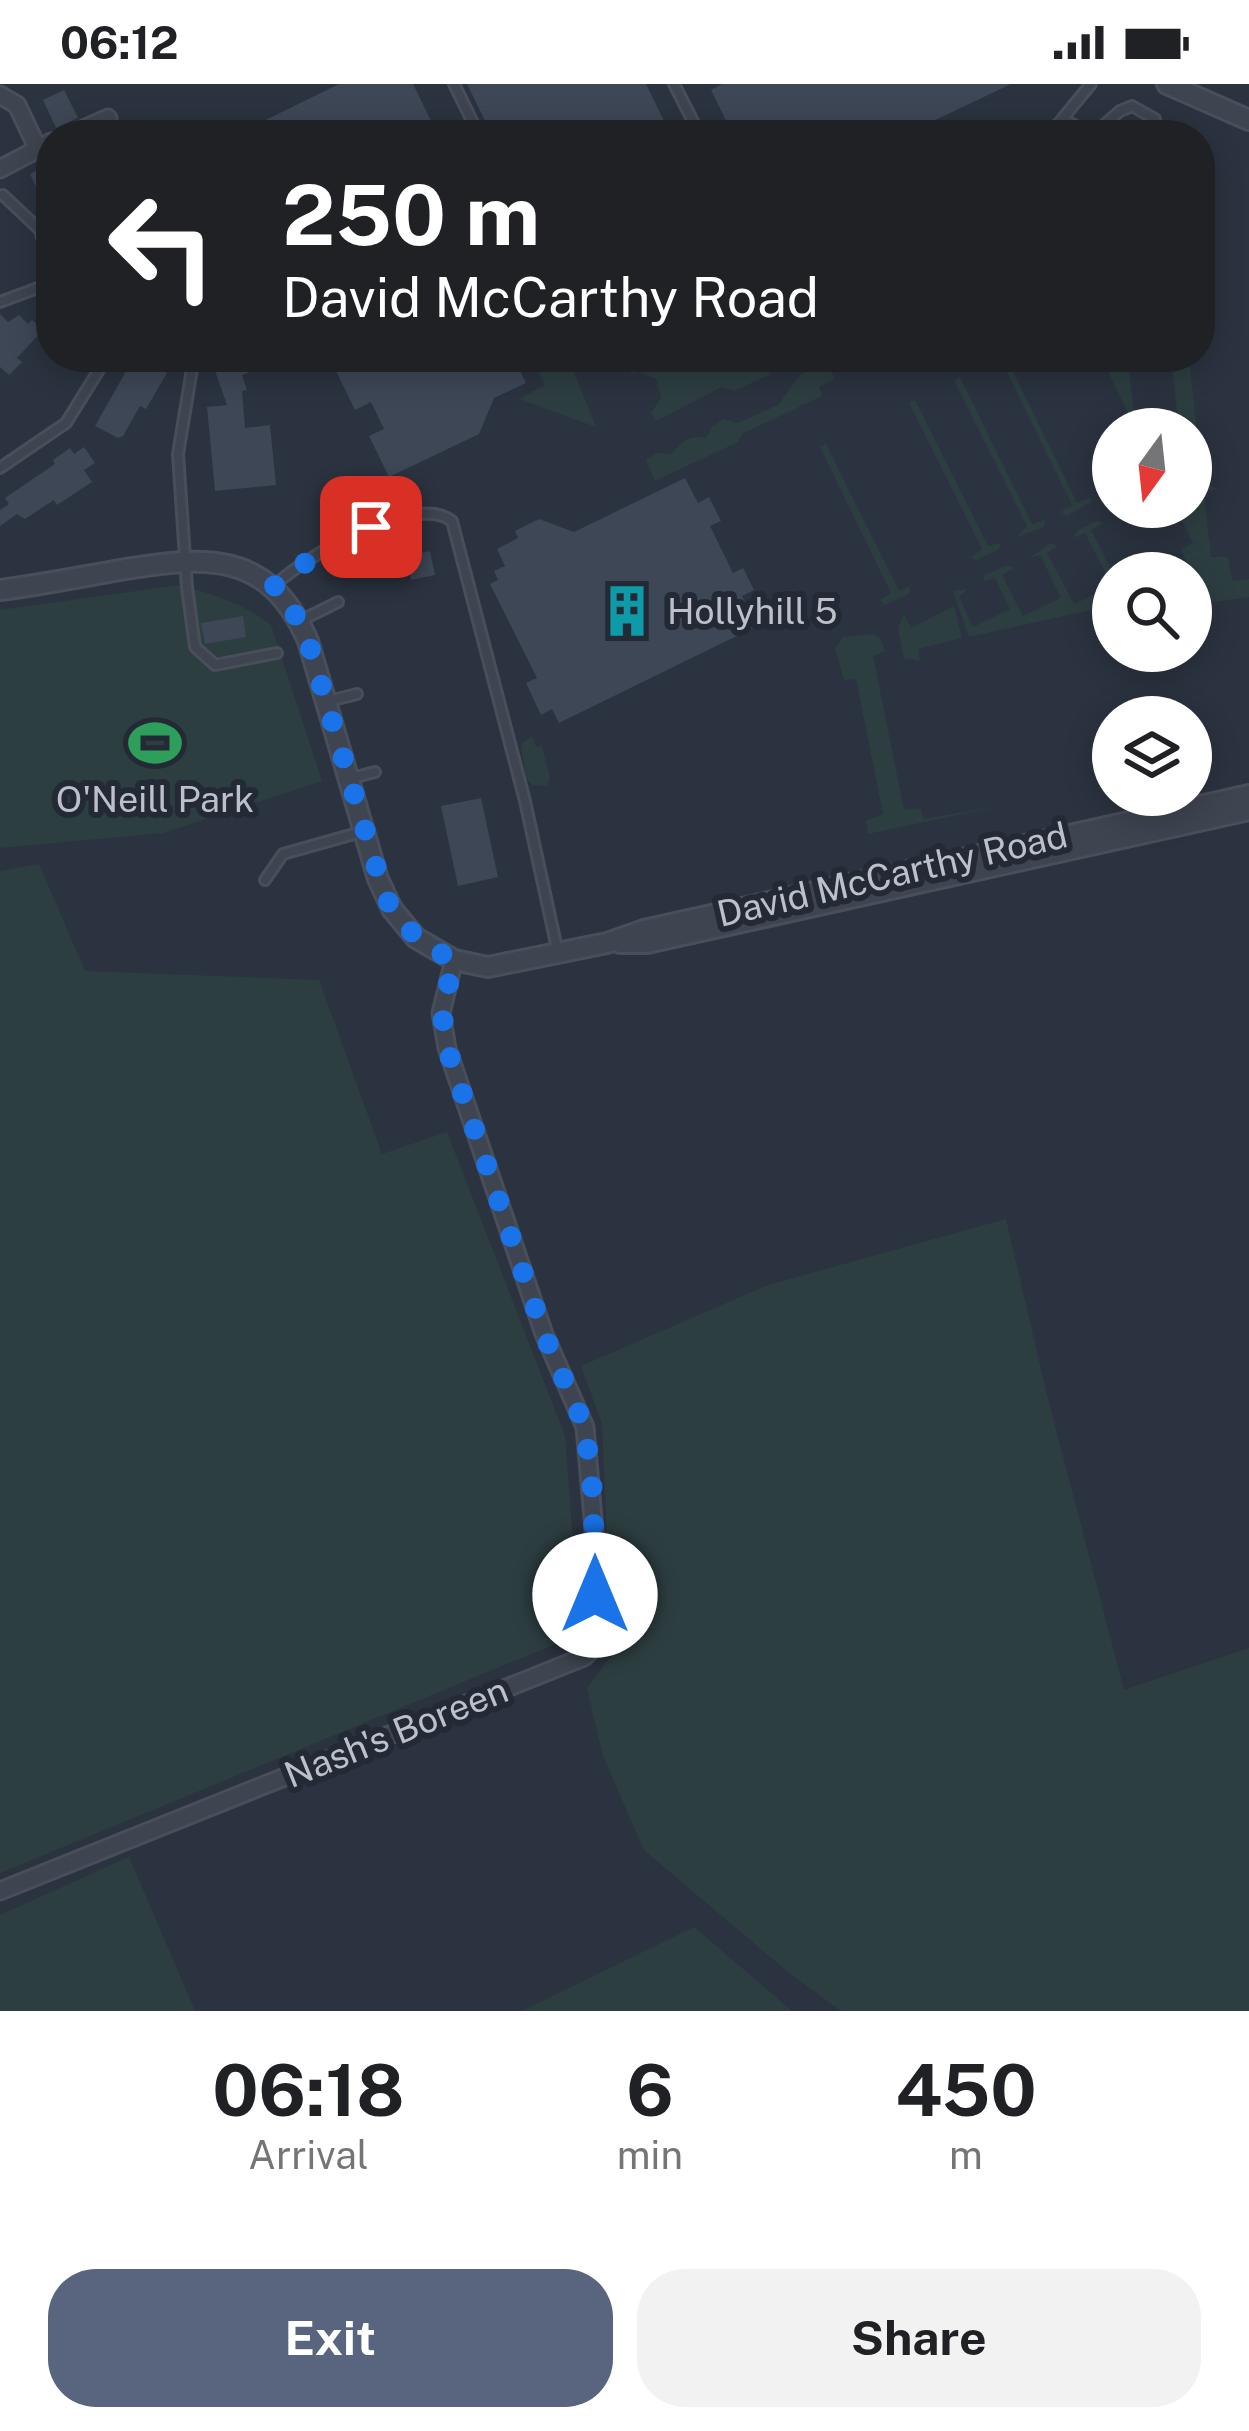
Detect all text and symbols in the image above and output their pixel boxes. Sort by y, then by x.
text: 06:12 [60,16,179,69]
text: 250 m [282,165,540,264]
icon: left [84,168,240,324]
text: David McCarthy Road [282,266,819,329]
north arrow [1092,408,1212,528]
map controls [1092,408,1212,816]
pin [320,476,422,578]
icon: arrive [338,494,404,560]
button: search [1092,552,1212,672]
building icon: Hollyhill 5 [598,582,656,640]
place label: Hollyhill 5 [667,590,837,632]
button: layers [1092,696,1212,816]
sports icon: O'Neill Park [126,714,184,772]
place label: O'Neill Park [56,778,254,820]
street label: David McCarthy Road [713,813,1071,935]
position arrow [532,1532,658,1658]
street label: Nash's Boreen [278,1668,514,1796]
text: 06:18 [212,2048,405,2132]
text: 6 [626,2048,674,2132]
text: 450 [895,2048,1037,2132]
text: Arrival [248,2132,369,2178]
text: min [617,2132,683,2178]
text: m [949,2132,983,2178]
button: Exit [48,2269,613,2407]
button: Share [637,2269,1201,2407]

